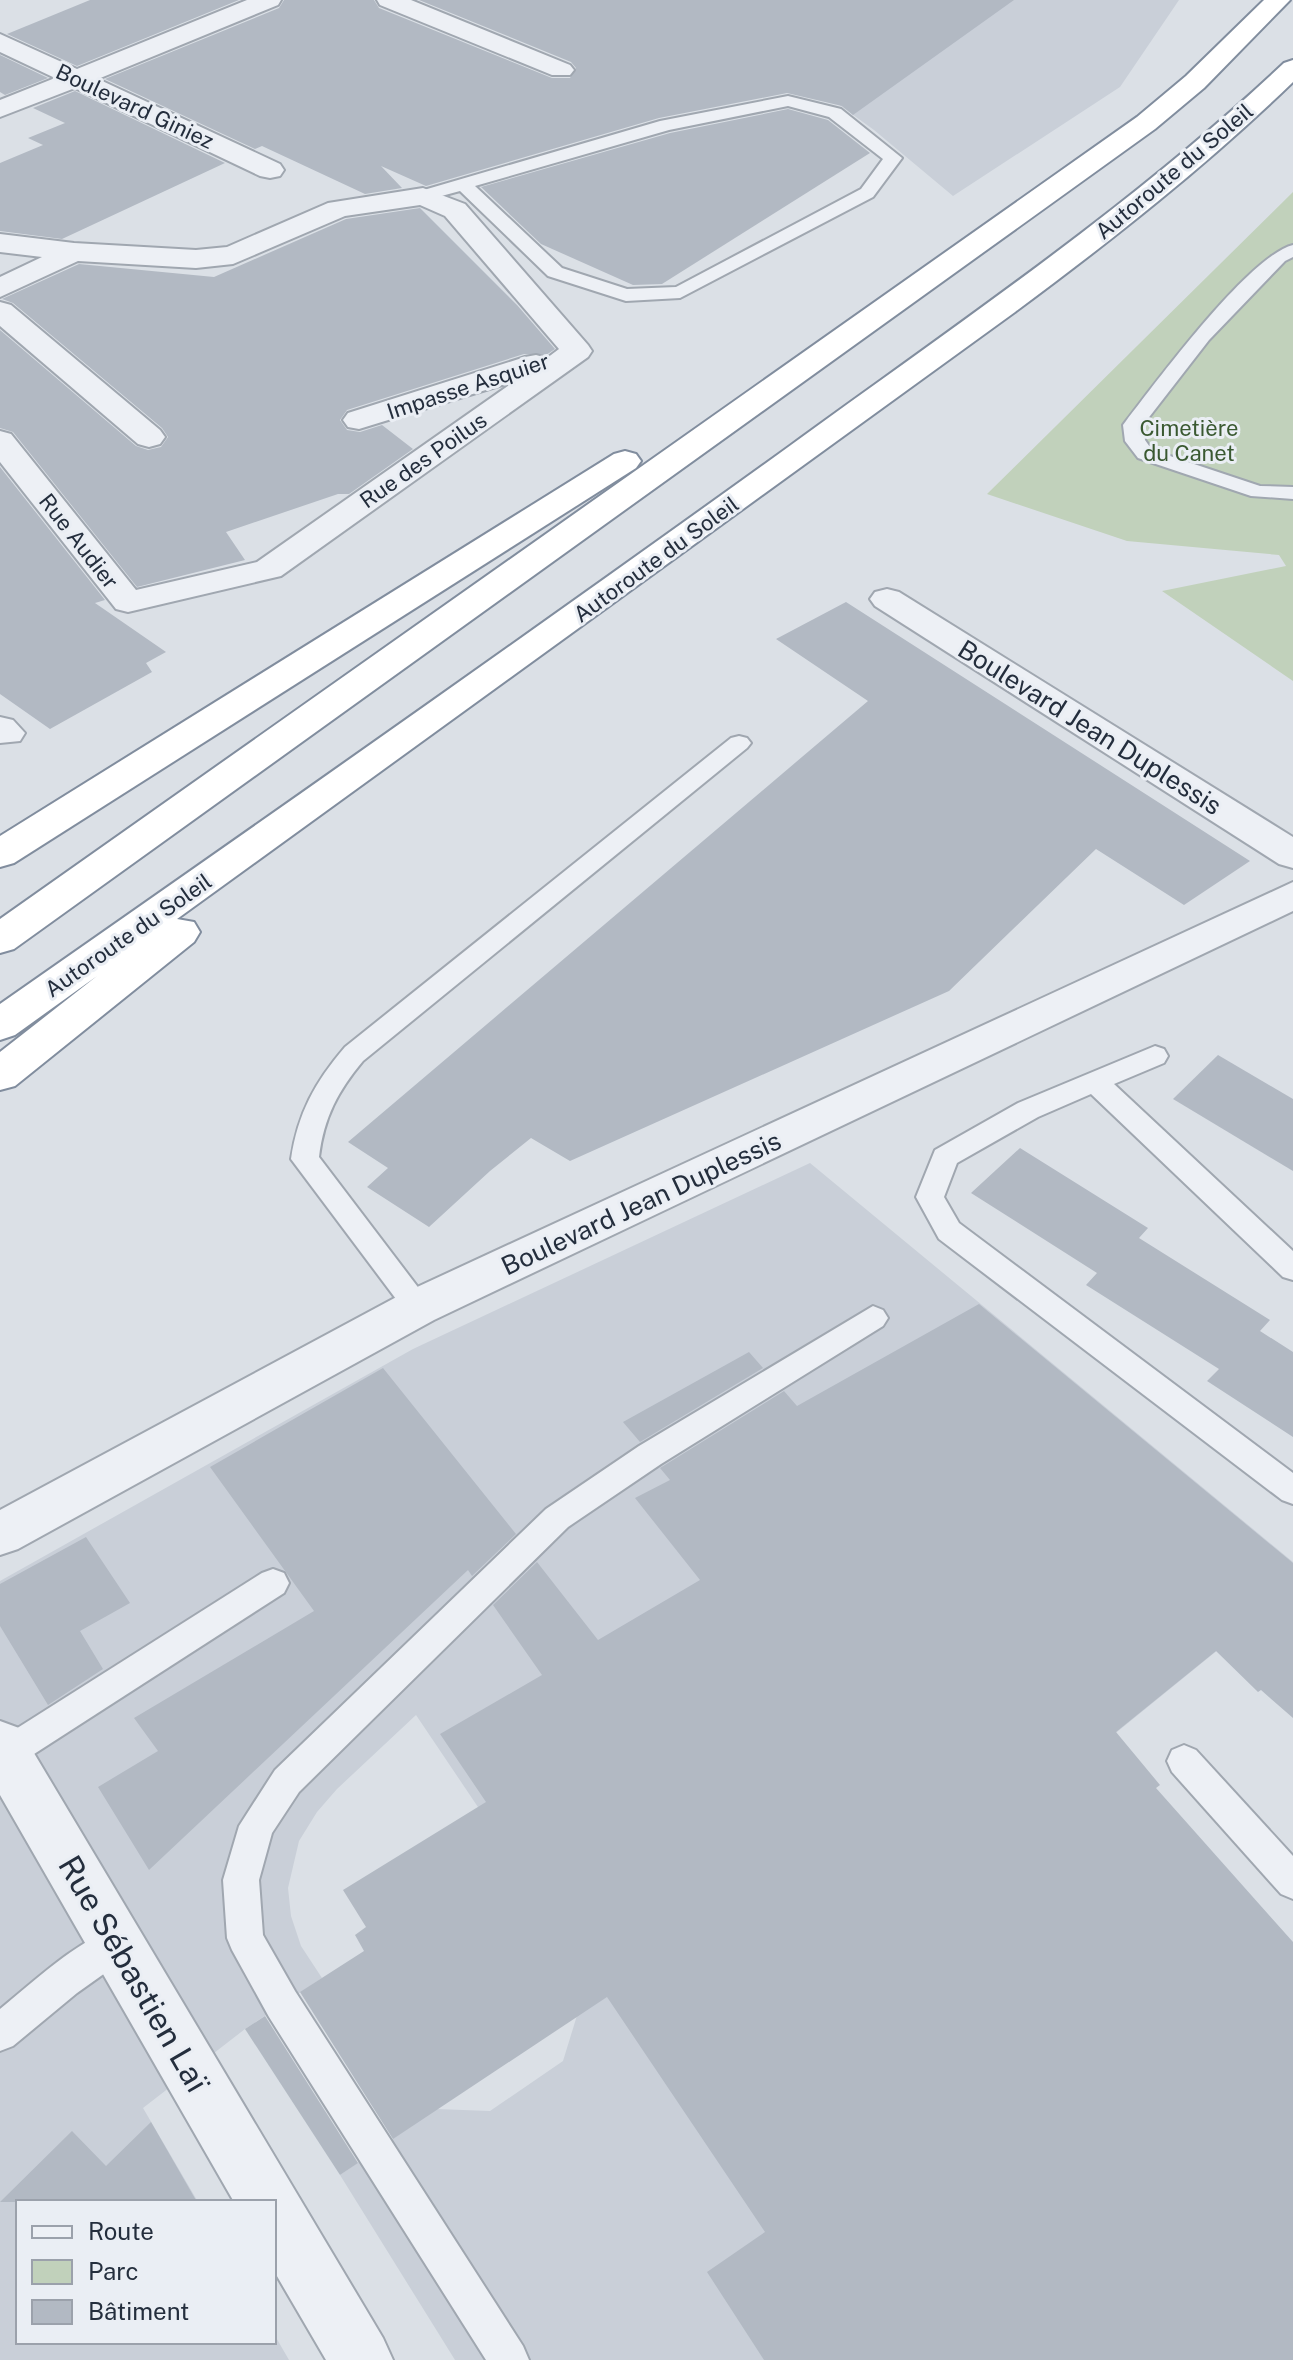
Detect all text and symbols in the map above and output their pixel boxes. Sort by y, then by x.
street label: Boulevard Giniez [52,58,218,154]
street label: Autoroute du Soleil [1090,98,1258,244]
street label: Impasse Asquier [384,348,552,424]
street label: Rue des Poilus [355,407,491,513]
park label: Cimetière du Canet [1139,415,1239,466]
street label: Rue Audier [34,488,124,594]
street label: Autoroute du Soleil [569,490,743,628]
street label: Boulevard Jean Duplessis [952,633,1228,821]
street label: Autoroute du Soleil [40,868,216,1002]
street label: Boulevard Jean Duplessis [496,1125,786,1281]
street label: Rue Sébastien Laï [51,1849,217,2099]
legend [16,2200,276,2344]
text: Route [88,2217,154,2245]
text: Parc [88,2257,139,2285]
text: Bâtiment [88,2297,189,2325]

